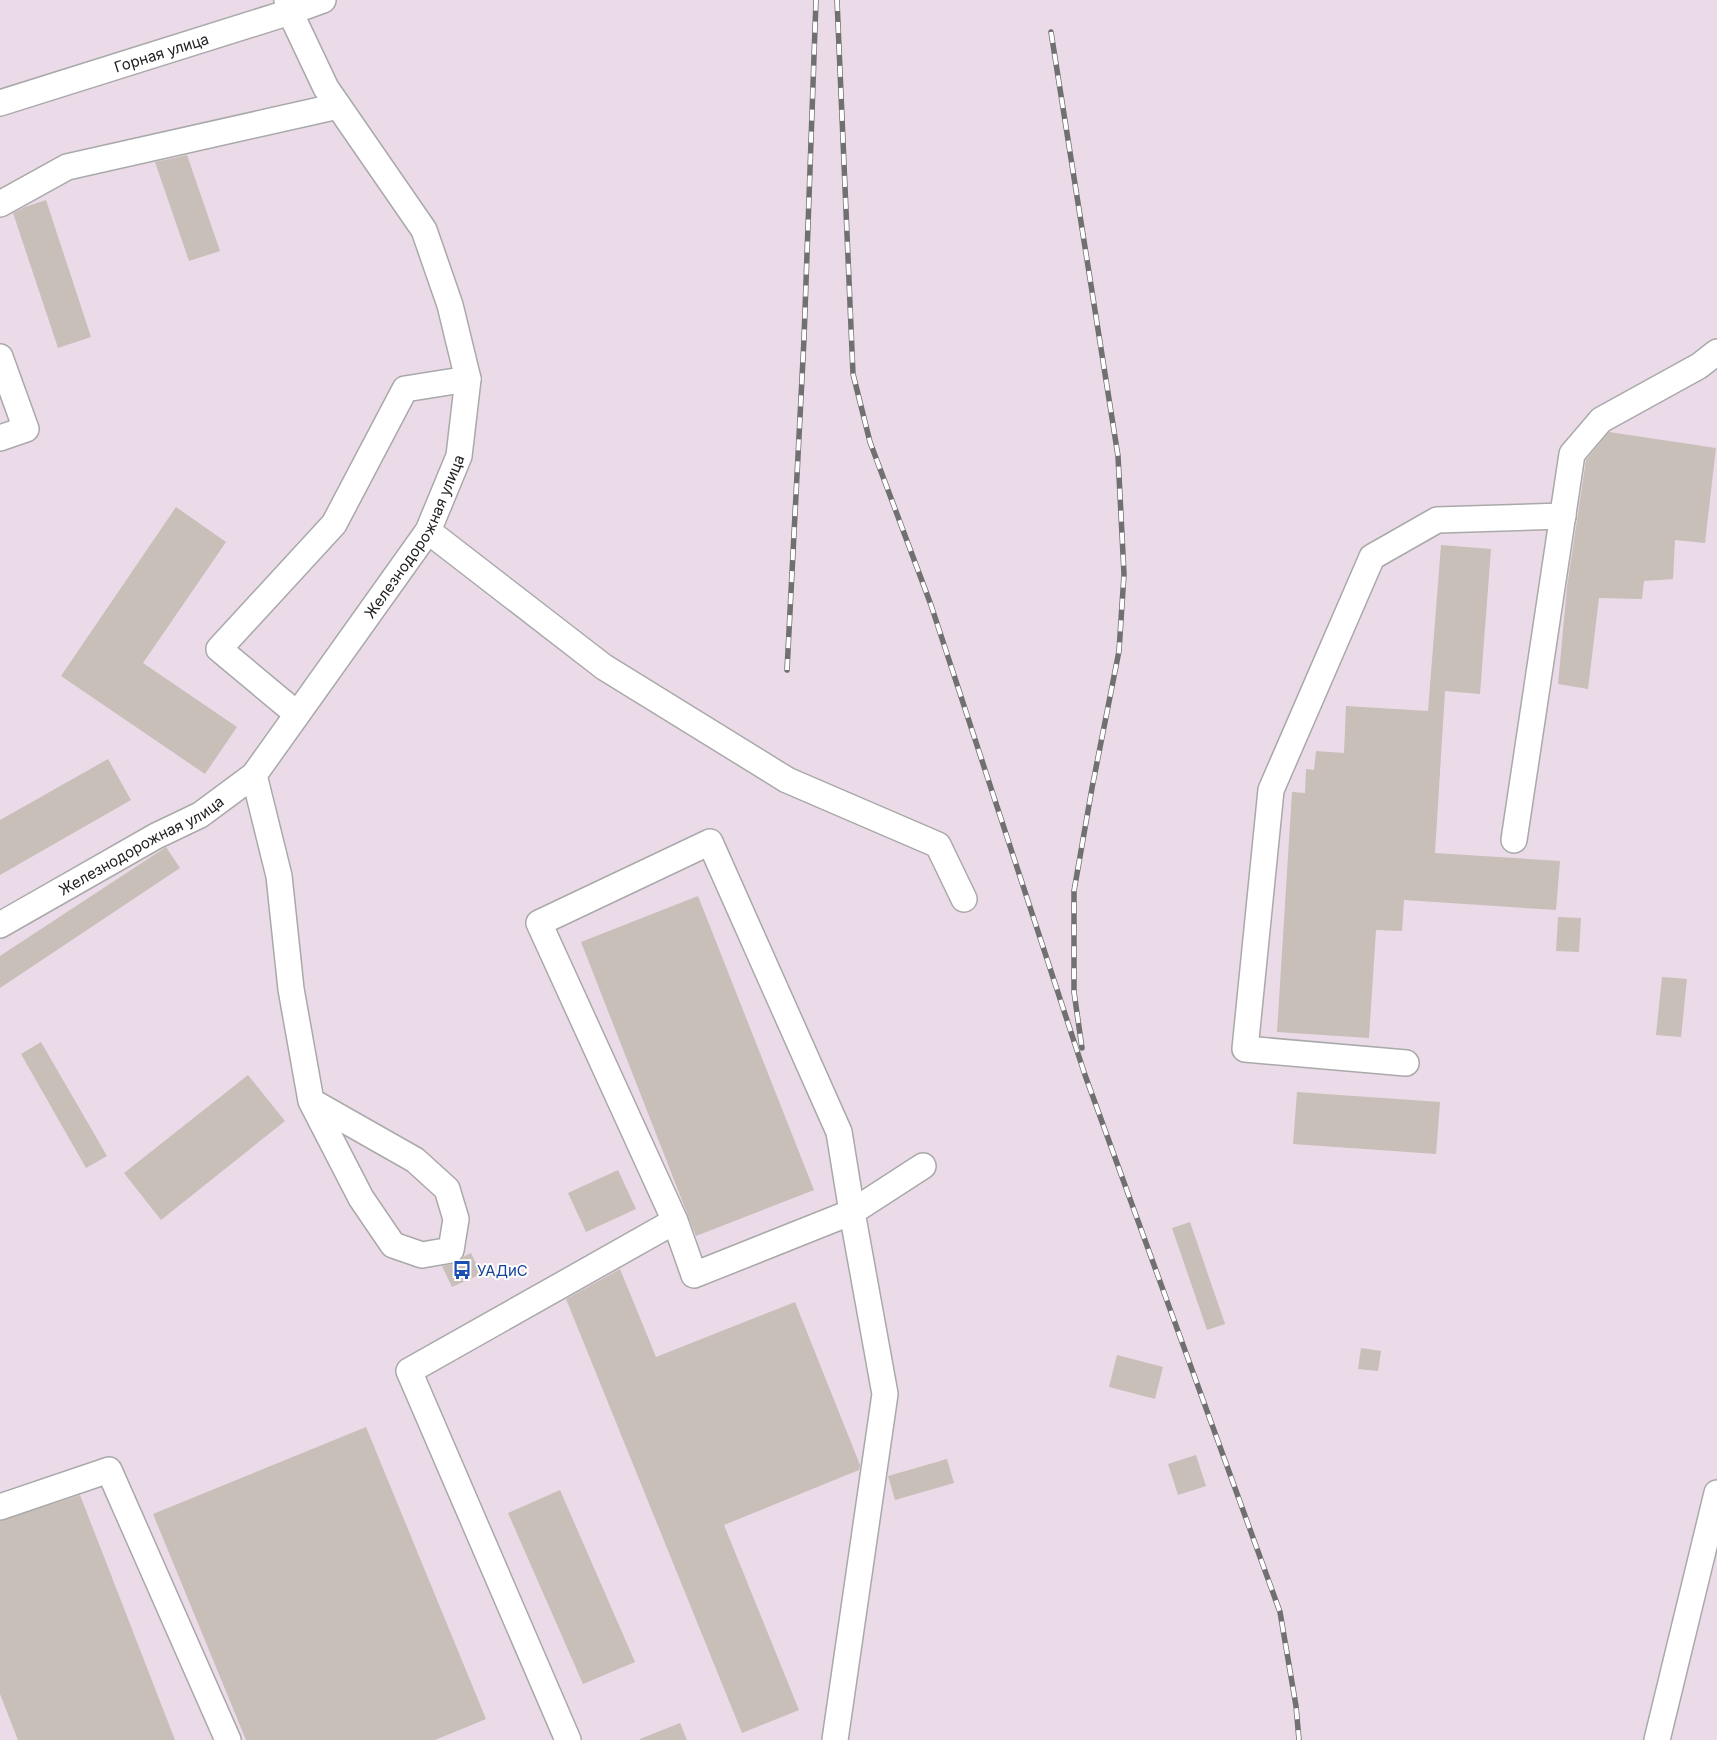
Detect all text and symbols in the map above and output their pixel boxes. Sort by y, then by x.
street label: Горная улица [112,29,211,76]
street label: Железнодорожная улица [360,452,468,622]
street label: Железнодорожная улица [55,791,227,899]
bus stop icon: УАДиС [451,1259,473,1281]
place label: УАДиС [477,1261,528,1280]

